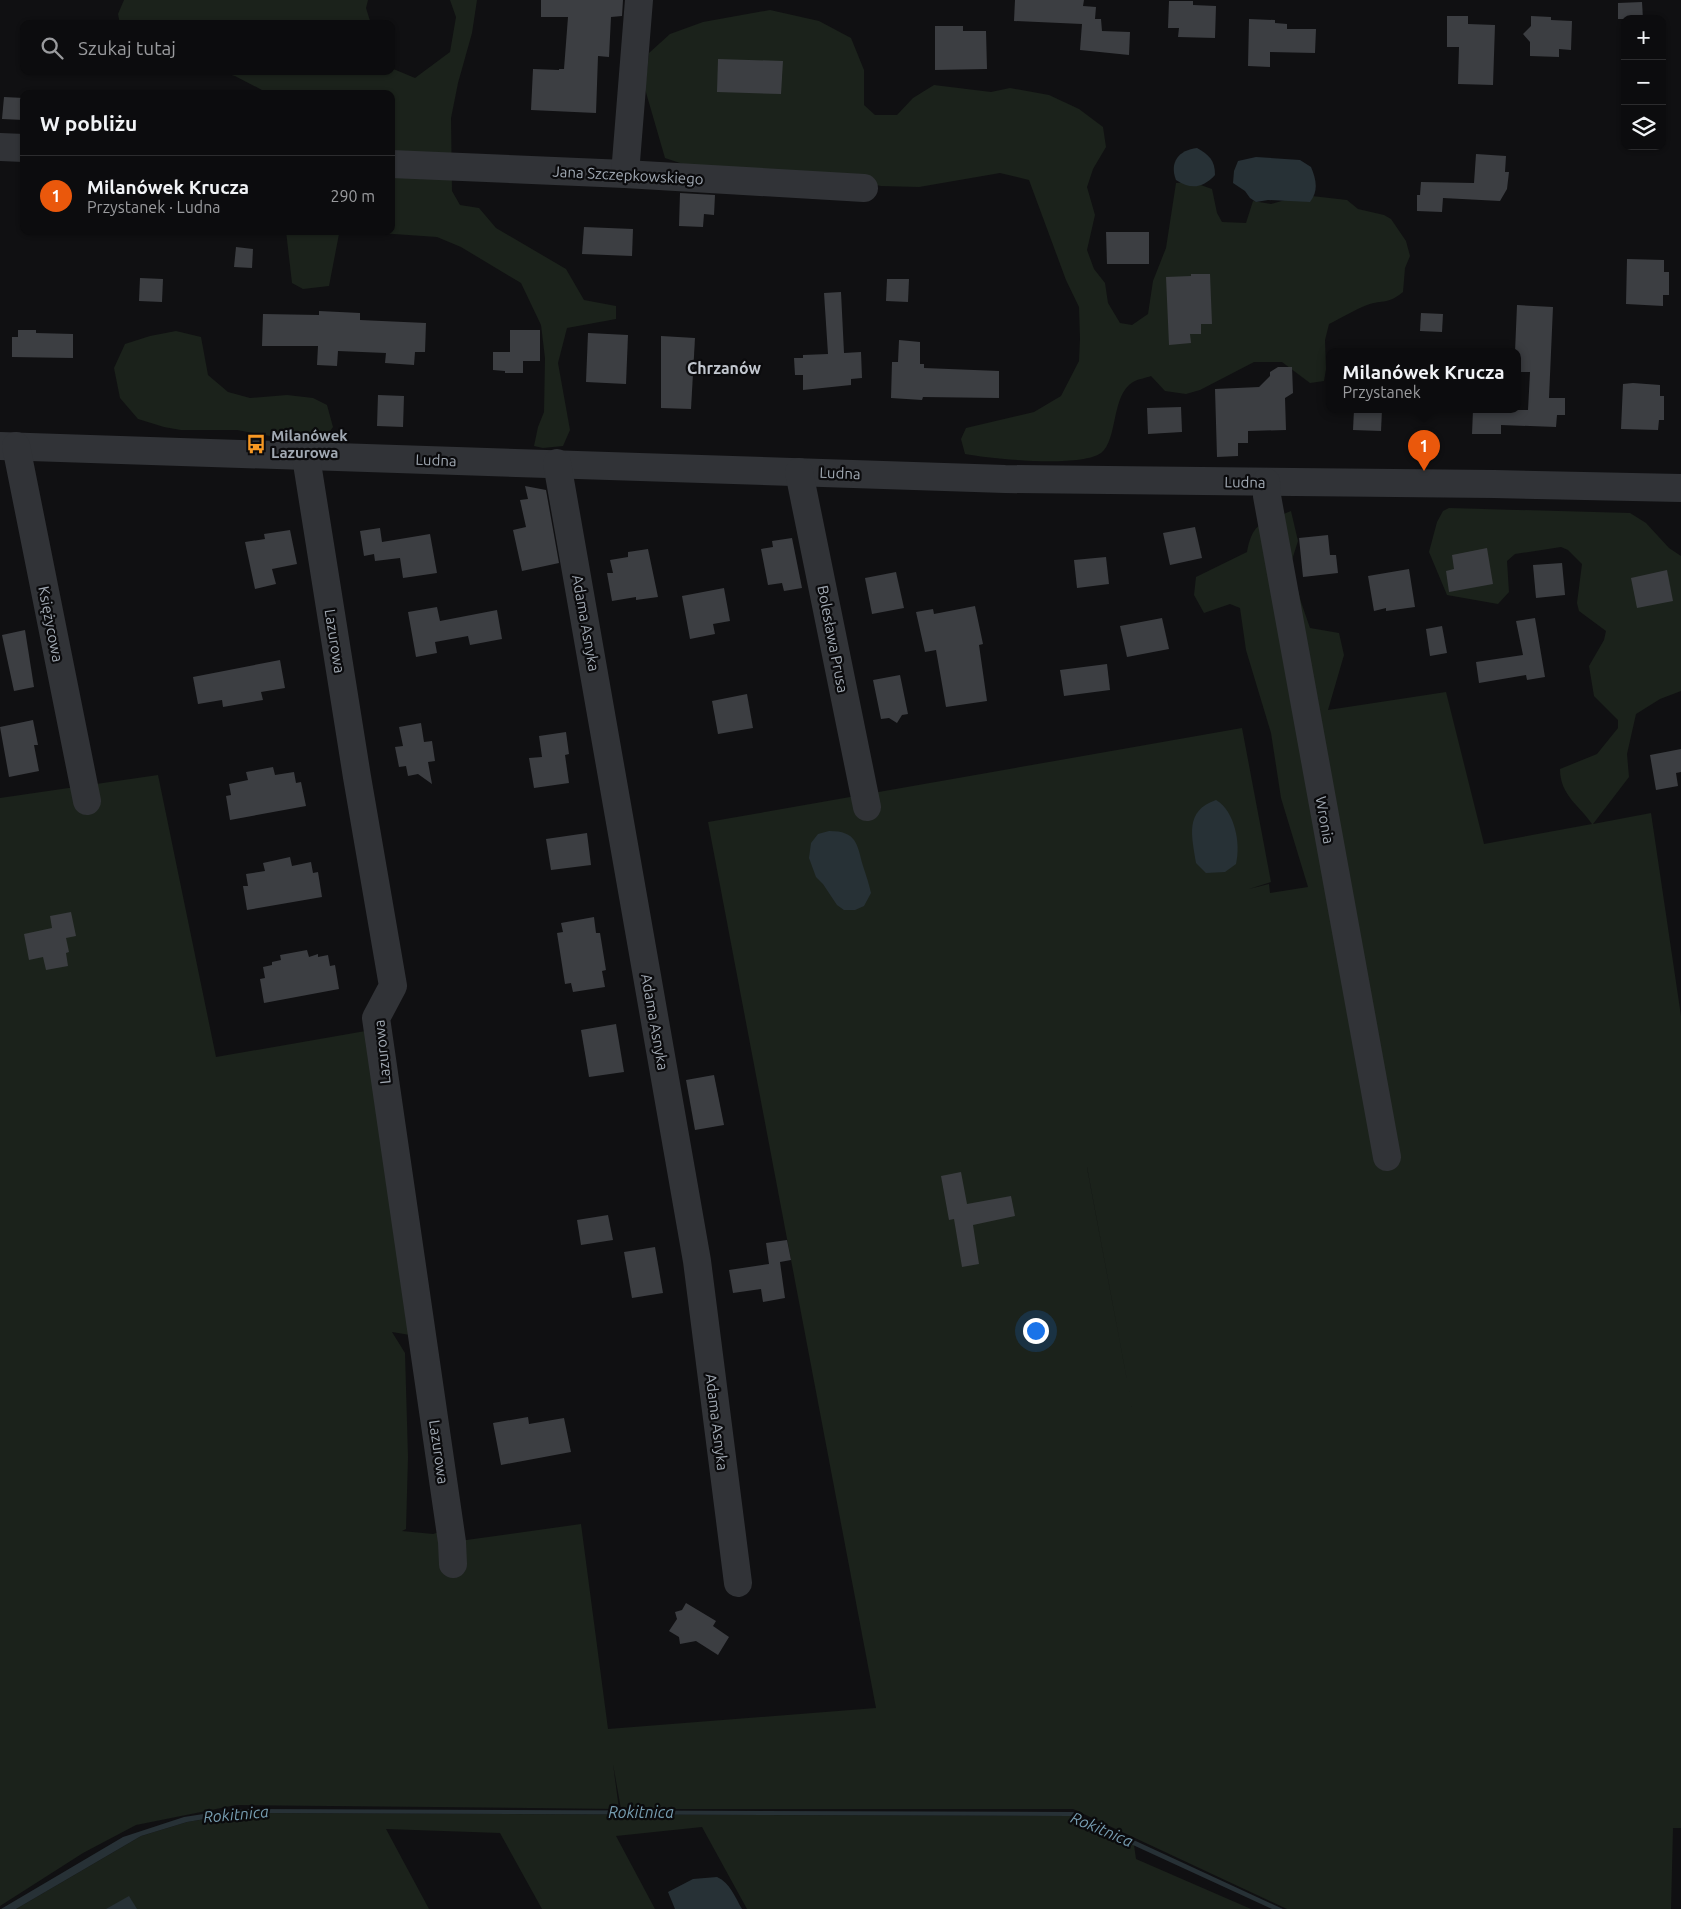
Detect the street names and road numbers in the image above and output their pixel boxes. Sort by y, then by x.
street label: Jana Szczepkowskiego [552,163,704,187]
street label: Ludna [415,451,457,469]
street label: Ludna [819,464,861,482]
street label: Ludna [1224,473,1266,491]
street label: Adama Asnyka [569,573,603,673]
street label: Bolesława Prusa [814,584,852,694]
street label: Księżycowa [35,585,67,663]
street label: Lazurowa [322,608,348,674]
street label: Wronia [1312,795,1338,845]
street label: Adama Asnyka [638,972,672,1072]
street label: Lazurowa [370,1019,394,1085]
street label: Adama Asnyka [703,1372,731,1472]
street label: Lazurowa [426,1419,452,1485]

